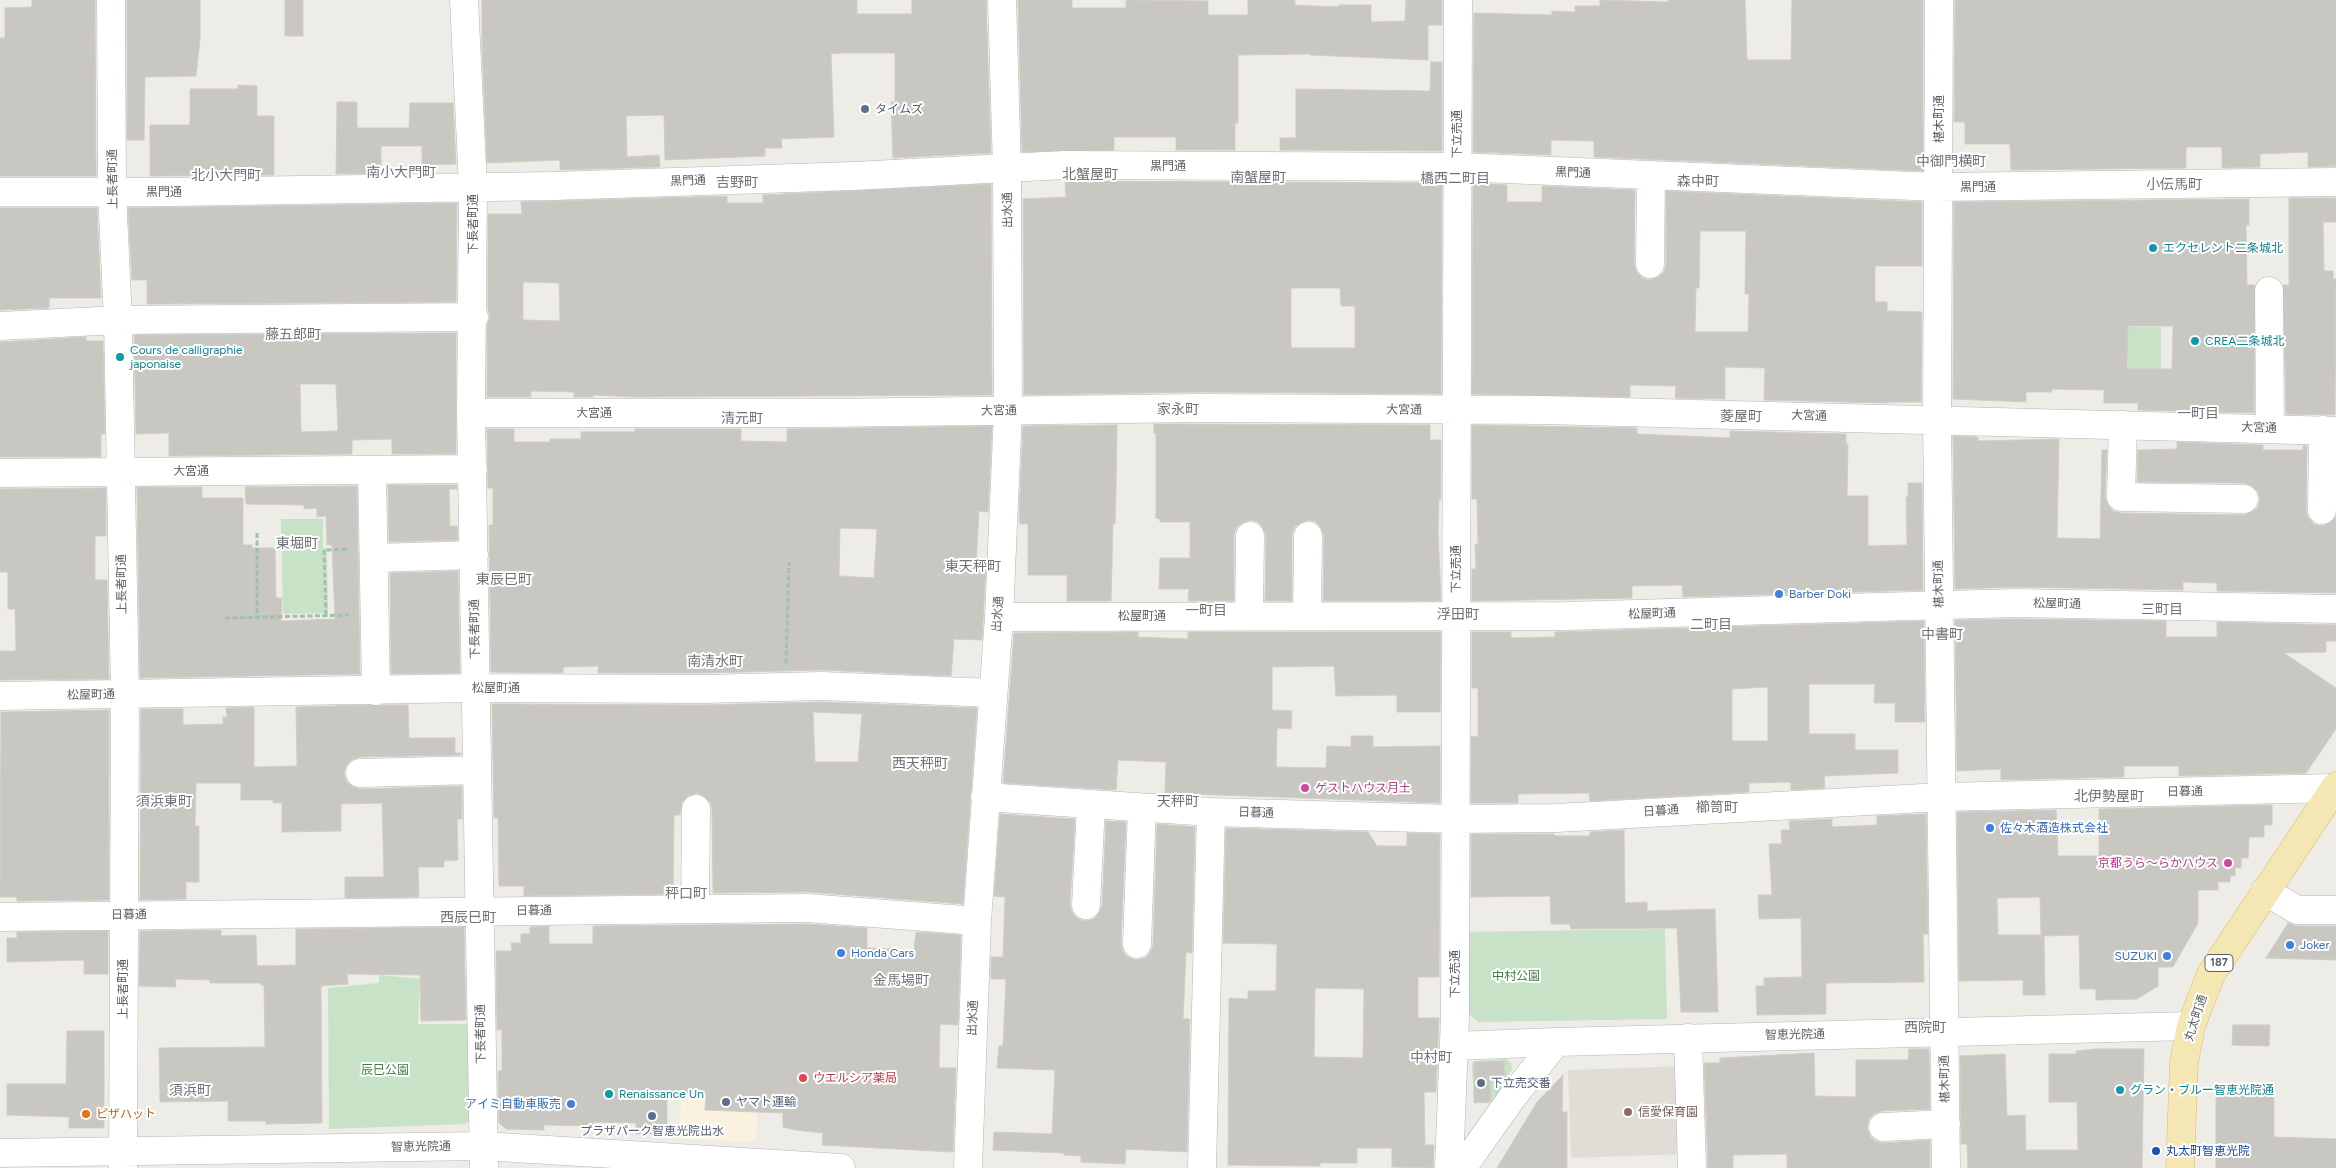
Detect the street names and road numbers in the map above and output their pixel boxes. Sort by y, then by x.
street label: 椹木町通 [1932,95,1946,143]
street label: 下立売通 [1450,110,1464,158]
street label: 上長者町通 [105,149,121,209]
street label: 黒門通 [1150,159,1186,173]
street label: 黒門通 [1555,165,1591,181]
street label: 黒門通 [670,173,706,189]
street label: 黒門通 [1960,180,1996,194]
street label: 黒門通 [146,185,182,199]
street label: 出水通 [1000,192,1016,228]
street label: 下長者町通 [466,194,480,254]
street label: 大宮通 [1386,402,1422,418]
street label: 大宮通 [981,403,1017,419]
street label: 大宮通 [576,406,612,420]
street label: 大宮通 [1791,408,1827,424]
street label: 大宮通 [2241,420,2277,436]
street label: 大宮通 [173,464,209,478]
street label: 下立売通 [1449,545,1463,593]
street label: 上長者町通 [114,554,130,614]
street label: 椹木町通 [1931,560,1947,608]
street label: 出水通 [990,596,1006,632]
street label: 松屋町通 [2033,596,2081,612]
street label: 下長者町通 [467,599,483,659]
street label: 松屋町通 [1628,606,1676,622]
street label: 松屋町通 [1118,609,1166,623]
street label: 松屋町通 [472,681,520,695]
street label: 松屋町通 [67,687,115,703]
street label: 日暮通 [2167,784,2203,800]
street label: 日暮通 [1643,803,1679,819]
street label: 日暮通 [1238,805,1274,821]
street label: 日暮通 [516,903,552,919]
street label: 日暮通 [111,907,147,923]
street label: 下立売通 [1448,950,1462,998]
road number: 187 [2205,954,2233,971]
street label: 上長者町通 [116,959,130,1019]
street label: 丸太町通 [2182,993,2210,1043]
street label: 出水通 [965,1000,981,1036]
street label: 下長者町通 [473,1004,489,1064]
street label: 智恵光院通 [1765,1027,1825,1043]
street label: 椹木町通 [1937,1055,1953,1103]
street label: 智恵光院通 [391,1139,451,1155]

